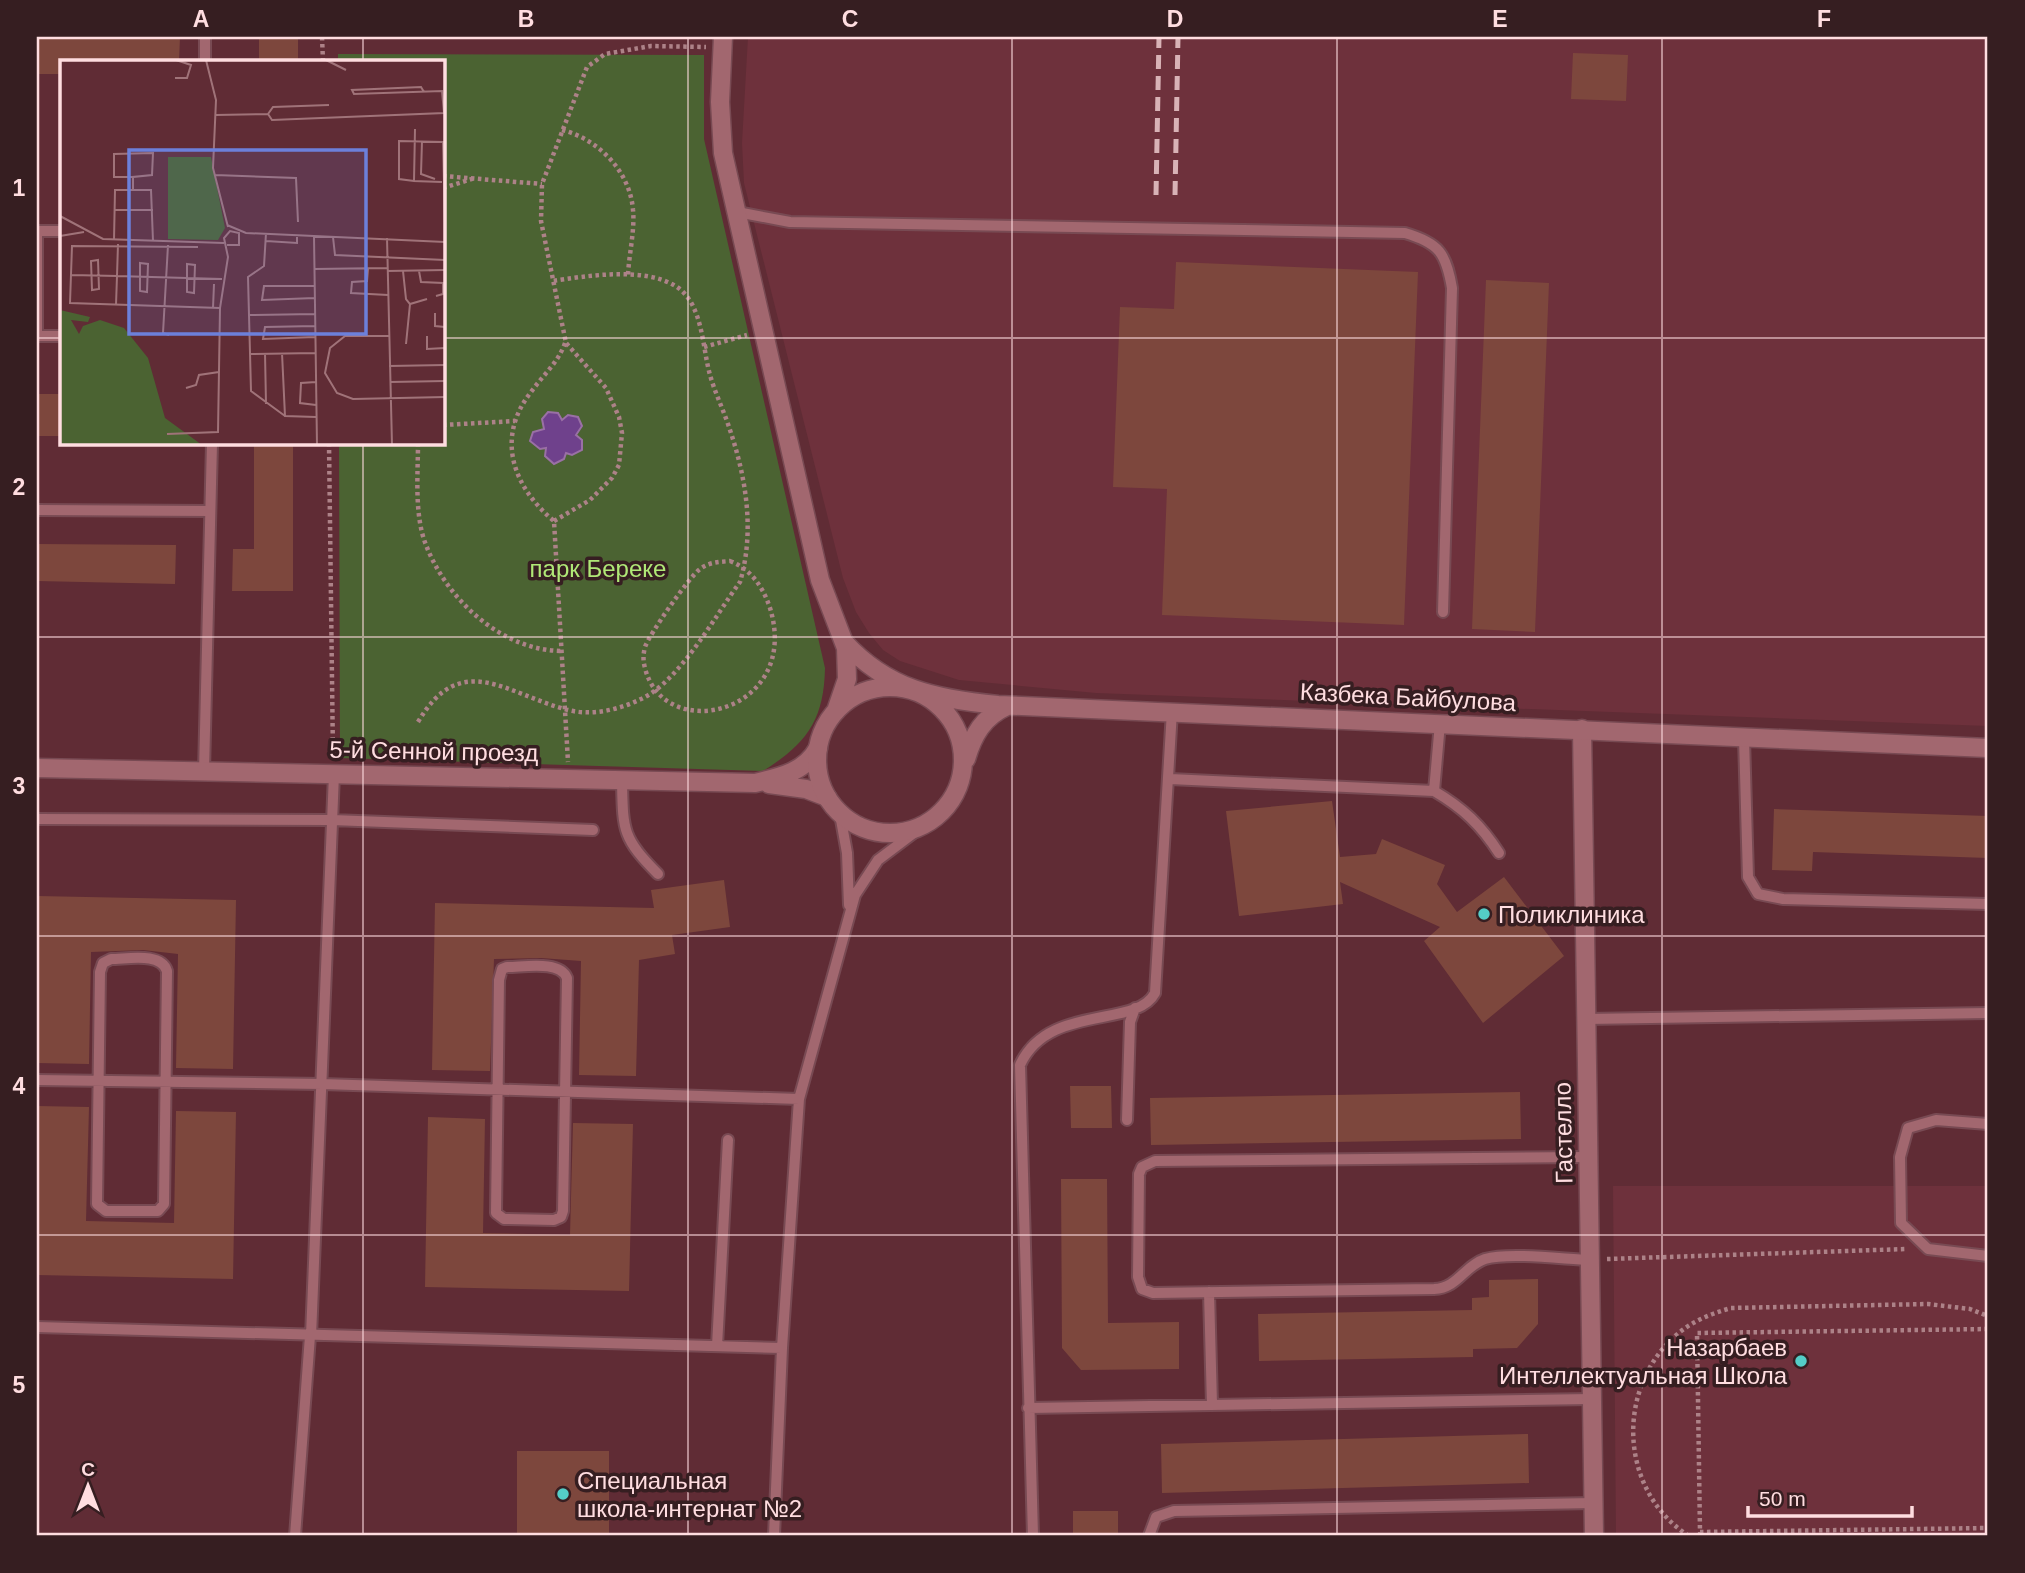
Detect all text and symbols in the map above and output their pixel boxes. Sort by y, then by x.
text: A [193,6,209,32]
text: B [518,6,534,32]
text: C [842,6,858,32]
text: D [1167,6,1183,32]
text: E [1492,6,1508,32]
text: F [1817,6,1831,32]
inset map [60,60,444,444]
text: 1 [13,175,26,201]
text: 2 [13,474,25,500]
park label: парк Береке [530,555,666,582]
street label: Казбека Байбулова [1299,678,1517,716]
street label: 5-й Сенной проезд [329,736,539,766]
text: 3 [13,773,25,799]
place label: Поликлиника [1498,901,1645,928]
marker: Поликлиника [1476,906,1492,922]
text: 4 [13,1073,26,1099]
street label: Гастелло [1549,1082,1577,1184]
place label: Назарбаев Интеллектуальная Школа [1499,1334,1788,1389]
marker: Назарбаев Интеллектуальная Школа [1793,1353,1809,1369]
text: 5 [13,1372,26,1398]
north arrow [52,1450,122,1520]
text: С [81,1459,95,1480]
place label: Специальная школа-интернат №2 [577,1467,802,1522]
scale bar [1748,1475,1913,1519]
marker: Специальная школа-интернат №2 [555,1486,571,1502]
text: 50 m [1759,1487,1806,1510]

